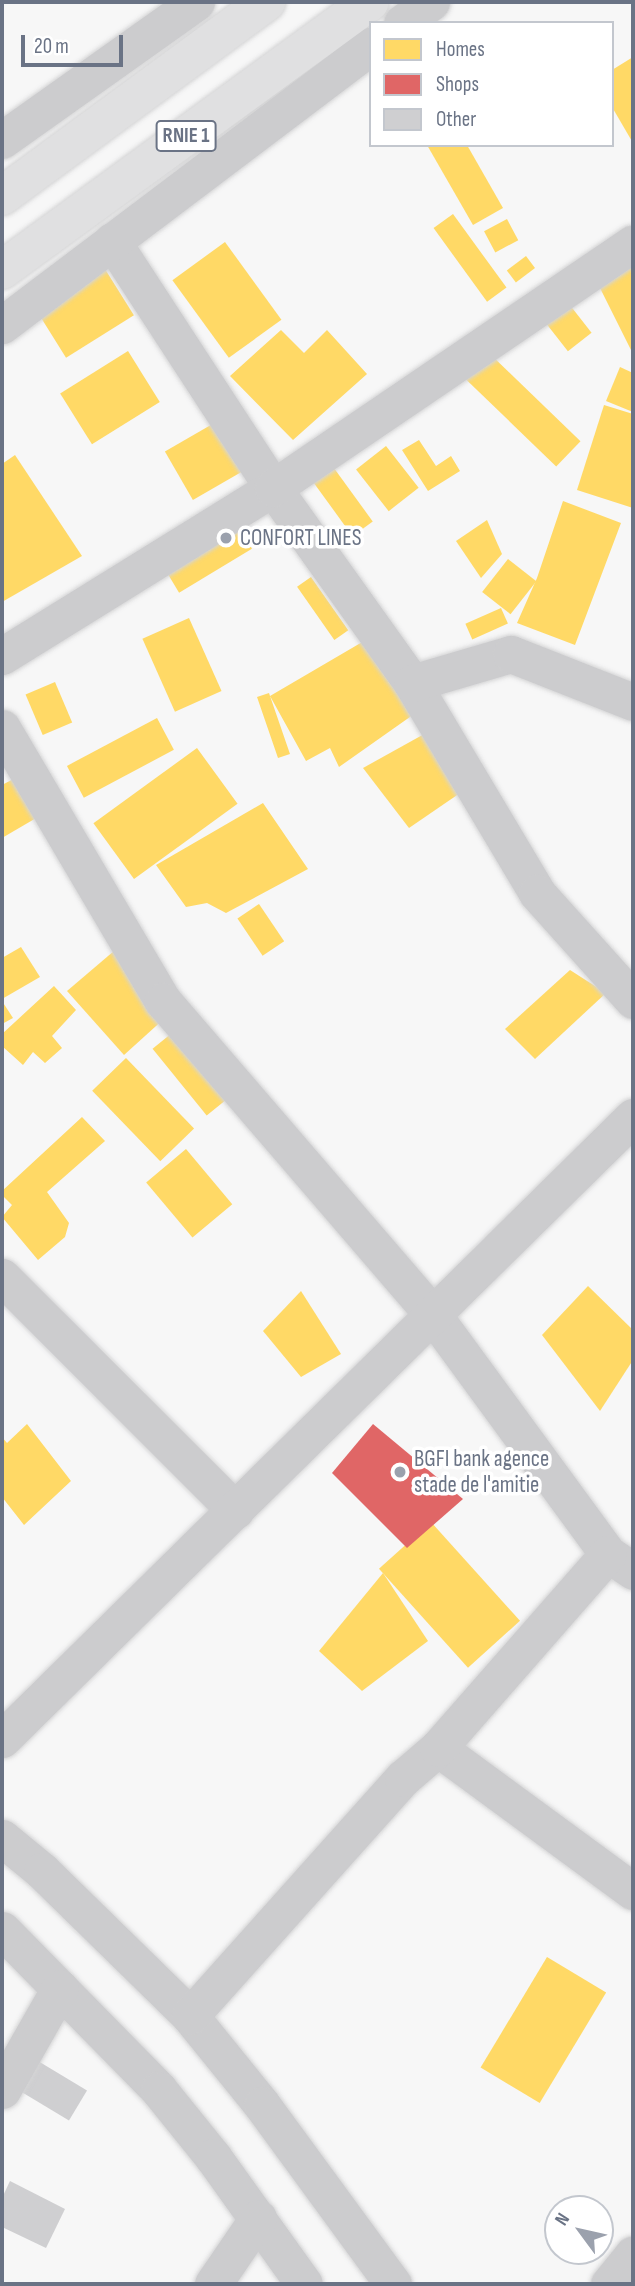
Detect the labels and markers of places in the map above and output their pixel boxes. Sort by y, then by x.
place label: CONFORT LINES [240,524,362,552]
marker: CONFORT LINES [218,530,234,546]
place label: BGFI bank agence stade de l'amitie [414,1445,549,1499]
marker: BGFI bank agence stade de l'amitie [392,1464,408,1480]

